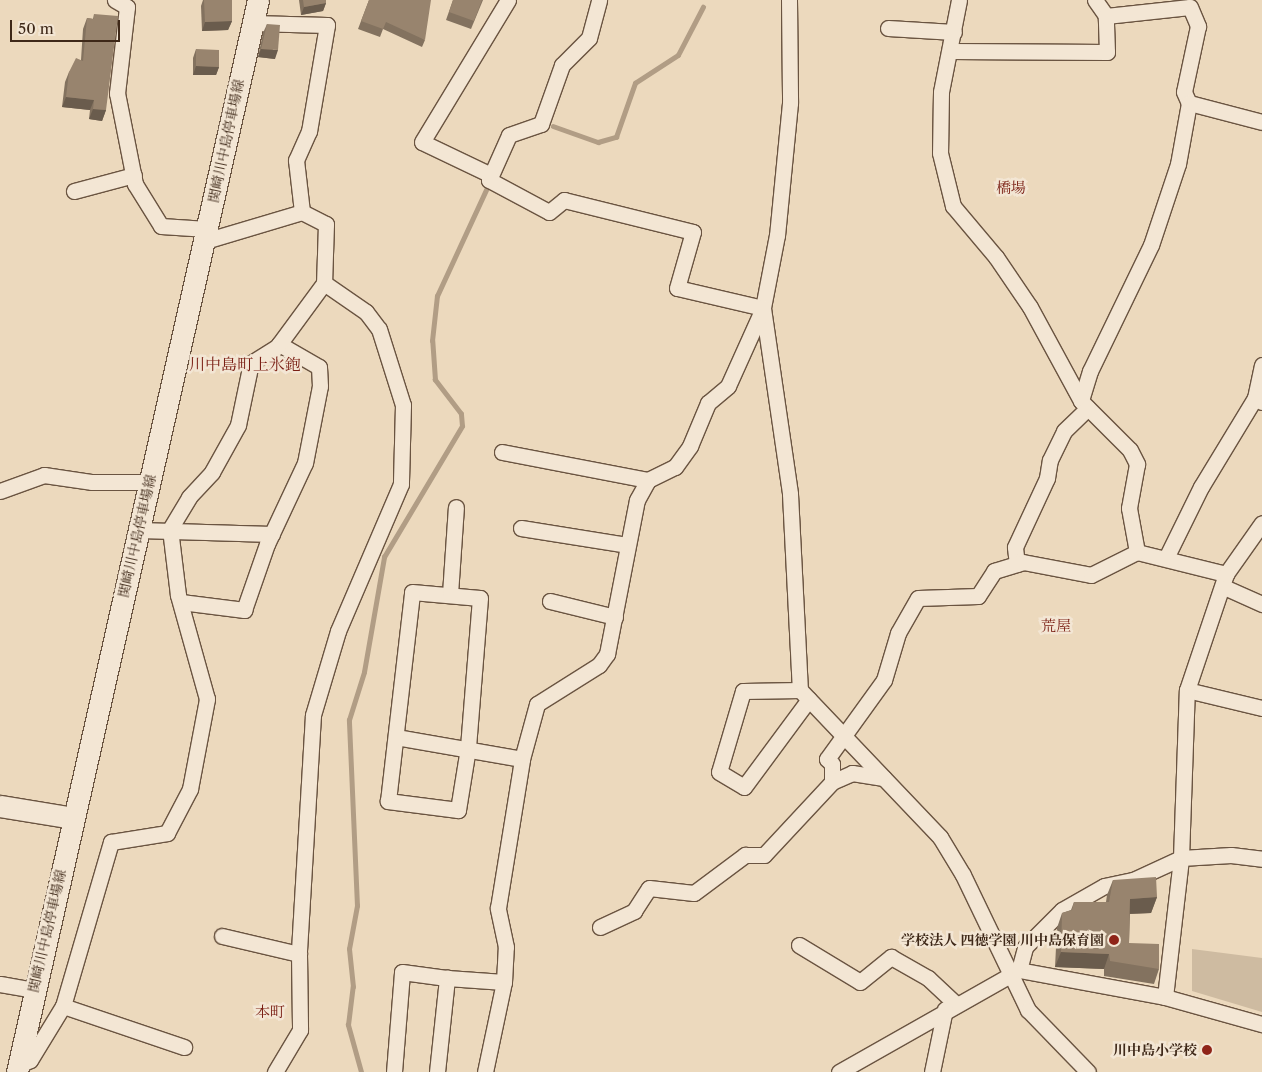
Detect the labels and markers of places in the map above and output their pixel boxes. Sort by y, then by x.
place label: 学校法人 四徳学園 川中島保育園 [901,932,1104,948]
marker: 学校法人 四徳学園 川中島保育園 [1108,934,1120,946]
place label: 川中島小学校 [1113,1042,1197,1058]
marker: 川中島小学校 [1201,1044,1213,1056]

